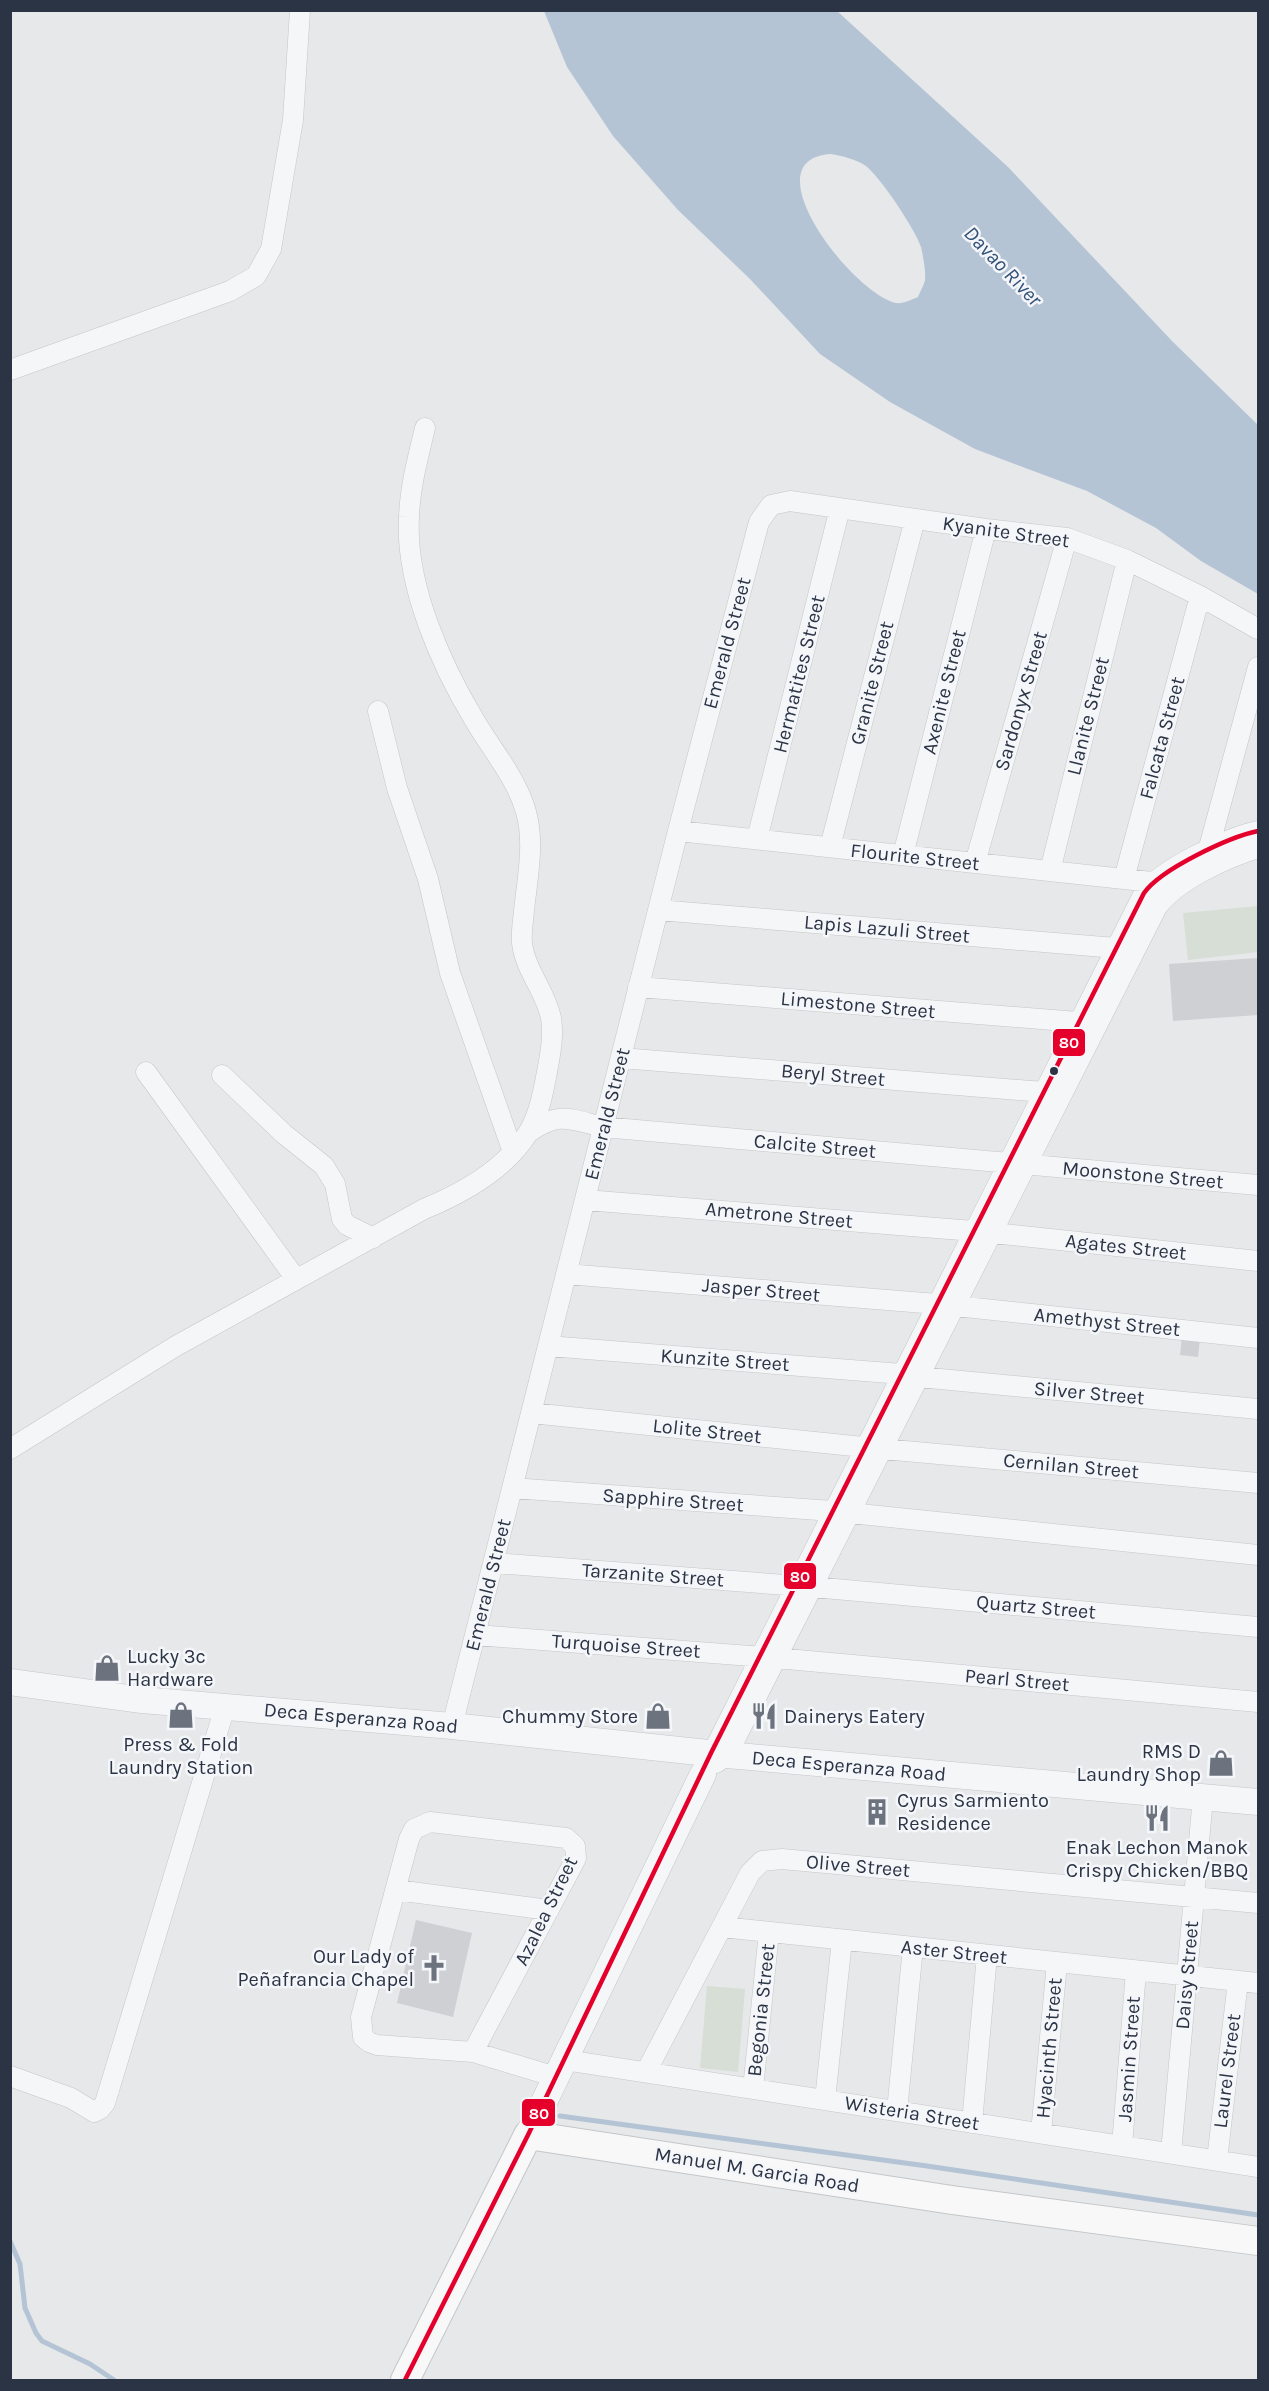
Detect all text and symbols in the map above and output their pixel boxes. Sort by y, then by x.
water label: Davao River [959,221,1047,311]
street label: Kyanite Street [941,512,1071,552]
street label: Emerald Street [698,574,756,711]
street label: Hermatites Street [768,592,830,755]
street label: Granite Street [846,618,899,747]
street label: Axenite Street [917,627,971,757]
street label: Sardonyx Street [990,628,1052,774]
street label: Llanite Street [1062,654,1114,778]
street label: Falcata Street [1135,674,1190,802]
street label: Flourite Street [849,839,981,875]
street label: Lapis Lazuli Street [803,910,971,948]
street label: Limestone Street [780,987,937,1023]
line badge: 80 [1052,1028,1086,1057]
text: 80 [1059,1033,1079,1052]
street label: Emerald Street [579,1045,635,1183]
street label: Beryl Street [780,1059,887,1091]
unlabelled marker [1048,1065,1060,1077]
street label: Calcite Street [753,1129,878,1163]
street label: Moonstone Street [1061,1156,1225,1194]
street label: Ametrone Street [704,1197,854,1233]
street label: Agates Street [1064,1229,1188,1265]
street label: Jasper Street [701,1273,821,1307]
street label: Amethyst Street [1033,1303,1182,1341]
street label: Kunzite Street [660,1344,791,1376]
street label: Silver Street [1033,1377,1146,1409]
street label: Lolite Street [651,1414,763,1448]
street label: Cernilan Street [1002,1449,1140,1483]
street label: Sapphire Street [602,1484,745,1516]
street label: Emerald Street [460,1516,516,1654]
street label: Tarzanite Street [581,1559,725,1591]
line badge: 80 [783,1562,817,1590]
text: 80 [790,1567,810,1586]
street label: Quartz Street [975,1590,1097,1624]
street label: Turquoise Street [551,1629,702,1663]
place label: Lucky 3c Hardware [127,1645,213,1691]
shop icon: Lucky 3c Hardware [92,1653,122,1683]
street label: Pearl Street [964,1664,1071,1696]
street label: Deca Esperanza Road [263,1698,459,1738]
shop icon: Press & Fold Laundry Station [166,1700,196,1730]
shop icon: Chummy Store [643,1701,673,1731]
restaurant icon: Dainerys Eatery [749,1701,779,1731]
place label: Chummy Store [502,1705,638,1728]
place label: Dainerys Eatery [784,1705,925,1728]
place label: Press & Fold Laundry Station [109,1733,253,1779]
place label: RMS D Laundry Shop [1077,1740,1201,1786]
street label: Deca Esperanza Road [751,1746,947,1786]
shop icon: RMS D Laundry Shop [1206,1748,1236,1778]
place label: Cyrus Sarmiento Residence [897,1789,1049,1835]
building icon: Cyrus Sarmiento Residence [862,1797,892,1827]
restaurant icon: Enak Lechon Manok Crispy Chicken/BBQ [1142,1803,1172,1833]
place label: Enak Lechon Manok Crispy Chicken/BBQ [1066,1836,1248,1882]
street label: Olive Street [805,1850,911,1882]
street label: Azalea Street [510,1852,583,1969]
street label: Daisy Street [1171,1919,1203,2030]
street label: Aster Street [900,1935,1009,1969]
street label: Begonia Street [743,1942,779,2078]
place label: Our Lady of Peñafrancia Chapel [237,1945,414,1991]
church icon: Our Lady of Peñafrancia Chapel [419,1953,449,1983]
street label: Hyacinth Street [1031,1976,1067,2119]
street label: Jasmin Street [1113,1995,1145,2123]
street label: Laurel Street [1209,2012,1245,2130]
street label: Wisteria Street [843,2091,981,2135]
line badge: 80 [521,2098,556,2127]
text: 80 [529,2104,549,2123]
street label: Manuel M. Garcia Road [653,2142,861,2198]

